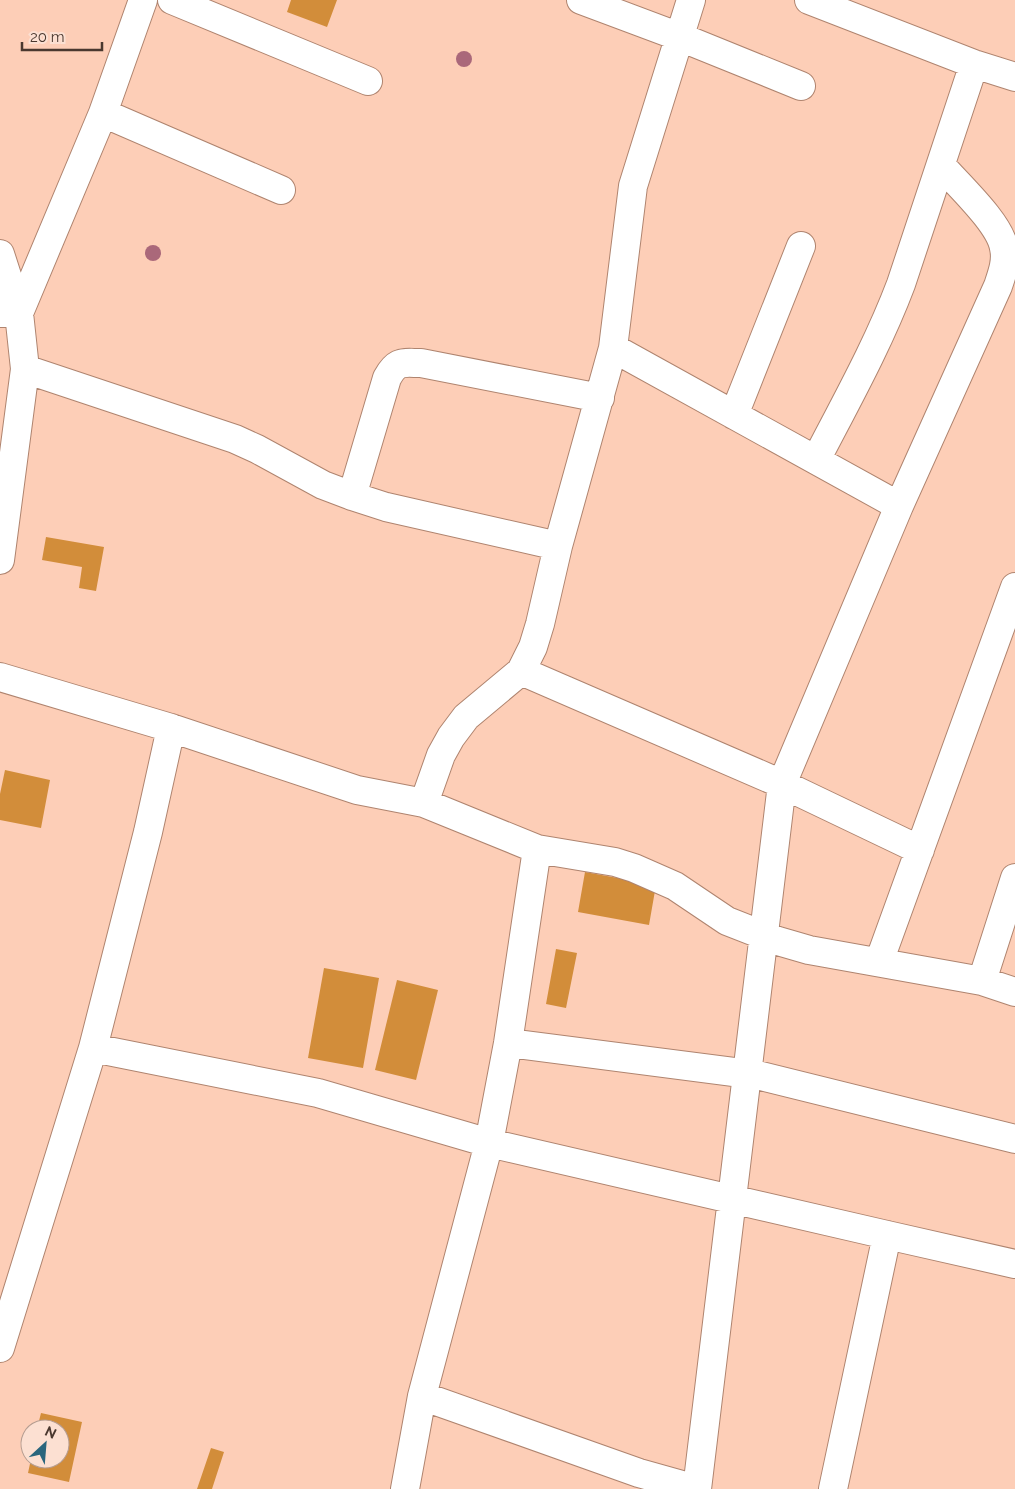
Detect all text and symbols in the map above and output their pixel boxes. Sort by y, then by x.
scale bar [22,20,102,52]
text: 20 m [30,28,65,46]
north arrow [20,1419,70,1469]
text: N [42,1423,59,1442]

